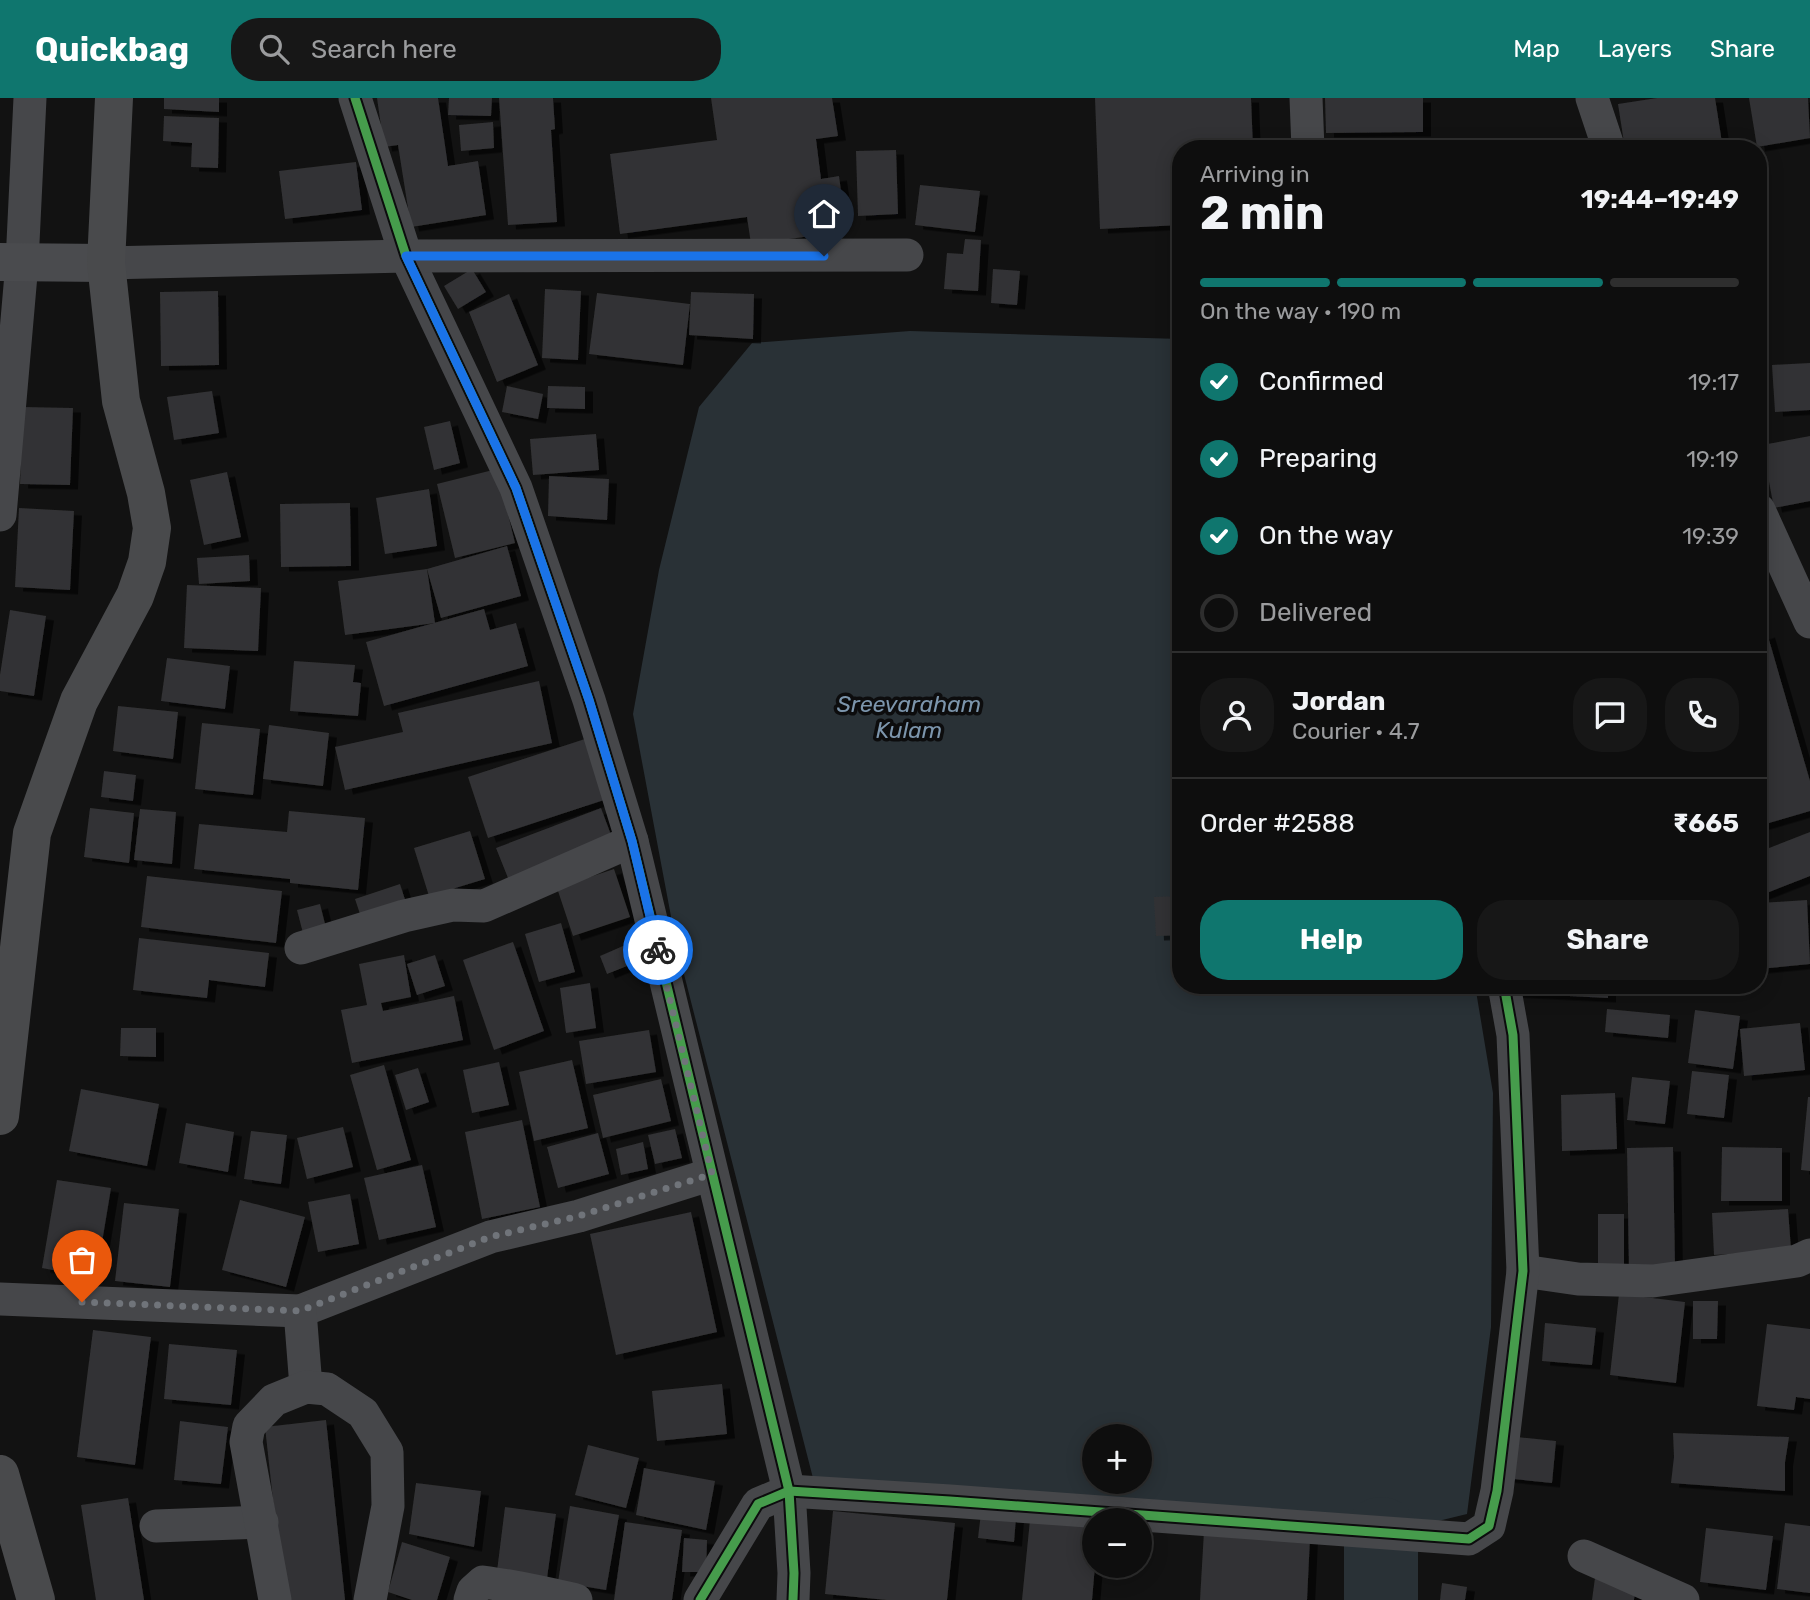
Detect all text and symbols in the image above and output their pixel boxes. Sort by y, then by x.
search box [231,18,721,81]
text: Quickbag [35,30,189,69]
icon: search [255,30,293,68]
text: Search here [311,34,457,65]
text: Map [1513,35,1560,63]
text: Layers [1598,35,1672,63]
text: Share [1710,35,1775,63]
text: Arriving in [1200,160,1310,188]
pin [794,184,854,256]
text: 19:44–19:49 [1581,184,1739,215]
text: 2 min [1200,186,1325,241]
icon: home [805,195,843,233]
text: On the way · 190 m [1200,297,1401,325]
icon: check [1200,363,1238,401]
text: Confirmed [1259,366,1384,397]
text: 19:17 [1688,368,1739,396]
icon: check [1200,440,1238,478]
text: Preparing [1259,443,1377,474]
text: 19:19 [1686,445,1739,473]
icon: check [1200,517,1238,555]
text: On the way [1259,520,1393,551]
text: 19:39 [1682,522,1739,550]
text: Delivered [1259,597,1372,628]
button: person [1200,678,1274,752]
button: chat [1573,678,1647,752]
button: phone [1665,678,1739,752]
text: Jordan [1292,686,1385,717]
water label: Sreevaraham Kulam [837,690,981,744]
text: Courier · 4.7 [1292,717,1419,745]
text: Order #2588 [1200,808,1355,839]
text: ₹665 [1673,808,1739,839]
button: Help [1200,900,1463,980]
button: Share [1477,900,1739,980]
courier [623,915,693,985]
icon: bike [639,931,677,969]
pin [52,1230,112,1302]
icon: bag [63,1241,101,1279]
map controls [1082,1424,1152,1578]
button: + [1082,1424,1152,1494]
button: − [1082,1508,1152,1578]

